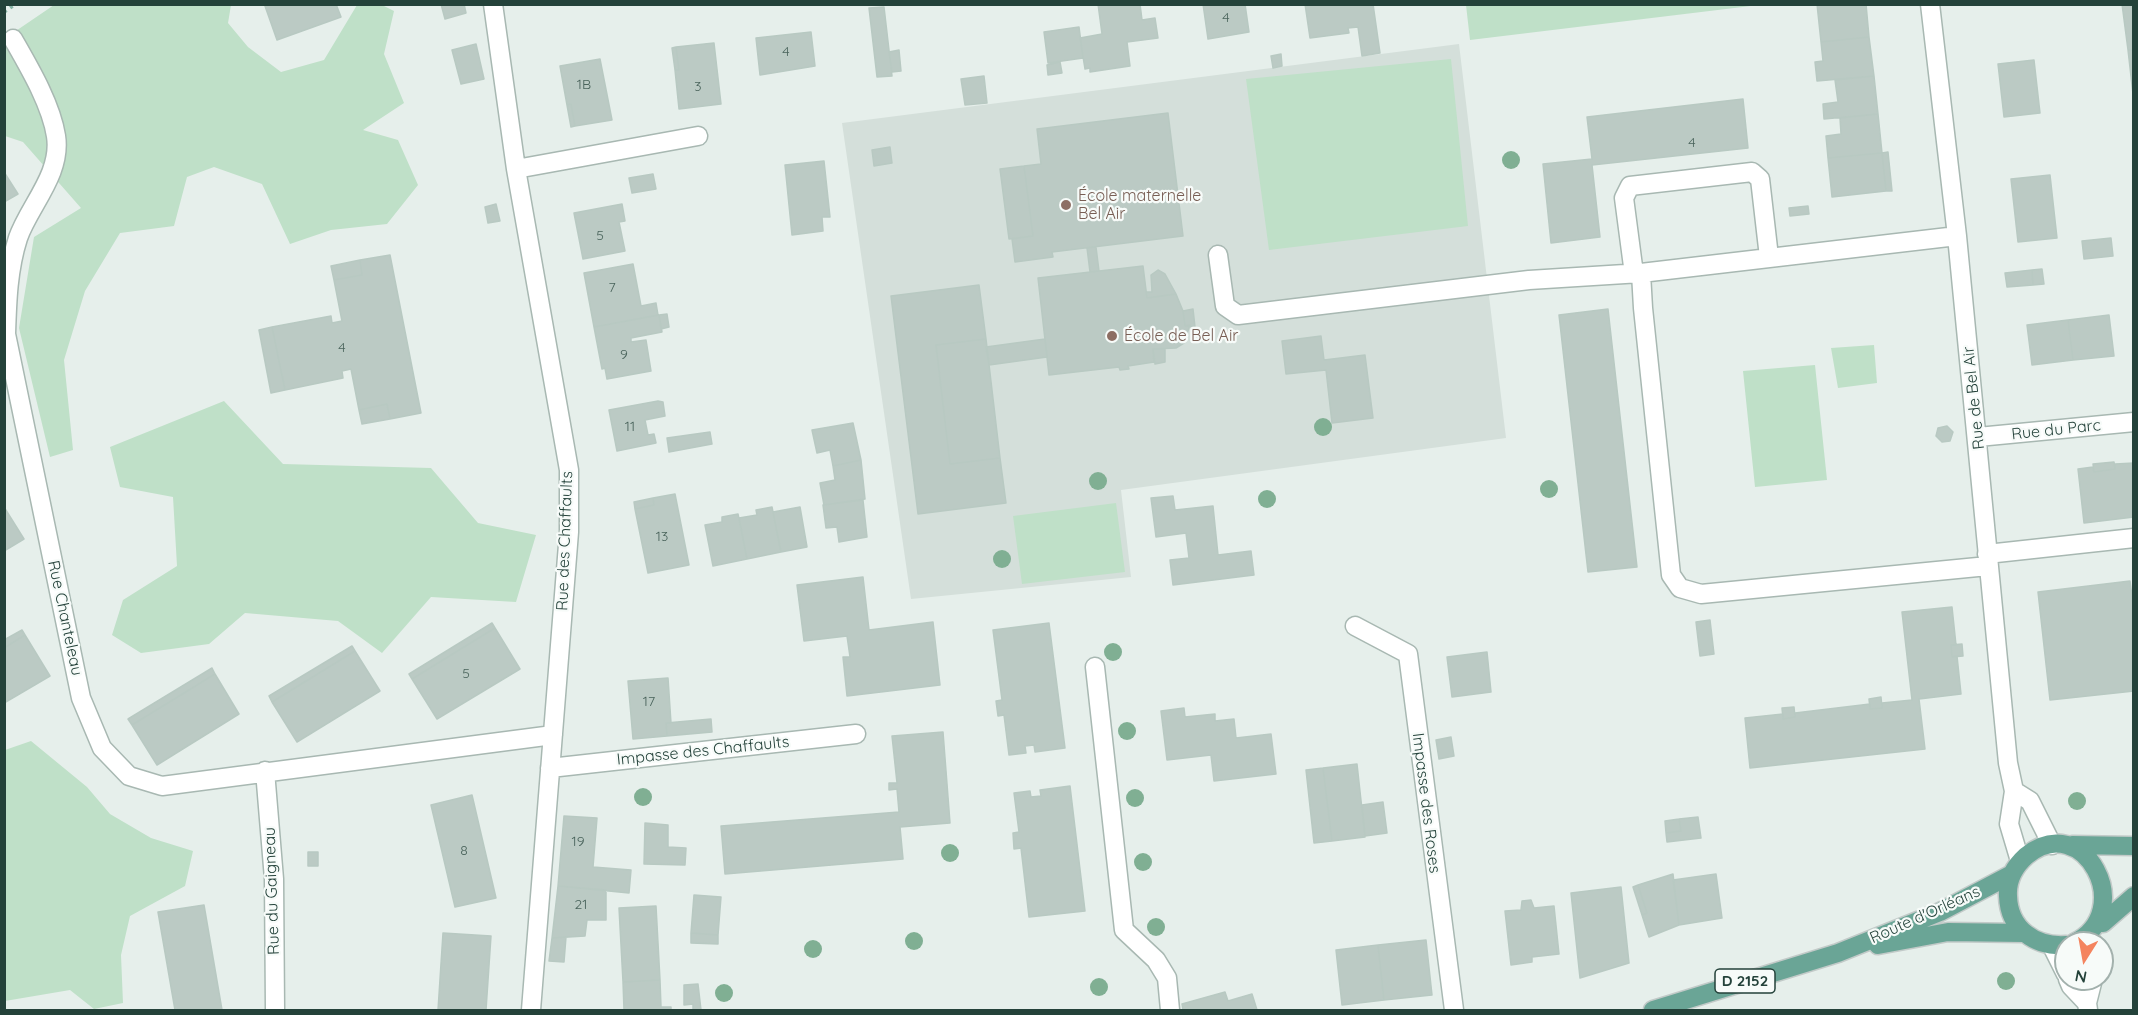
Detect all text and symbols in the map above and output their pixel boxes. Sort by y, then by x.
house number: 4 [1222,10,1230,26]
house number: 4 [782,44,790,60]
house number: 1B [577,77,591,93]
house number: 3 [694,79,702,95]
house number: 4 [1688,135,1696,151]
place label: École maternelle Bel Air [1078,186,1201,224]
marker: École maternelle Bel Air [1059,198,1073,212]
house number: 5 [596,228,604,244]
house number: 7 [608,280,616,296]
place label: École de Bel Air [1124,326,1238,346]
marker: École de Bel Air [1105,329,1119,343]
house number: 4 [338,340,346,356]
street label: Rue de Bel Air [1959,345,1989,451]
house number: 9 [620,347,628,363]
street label: Rue du Parc [2010,416,2102,444]
house number: 11 [625,419,635,435]
street label: Rue des Chaffaults [553,471,577,611]
house number: 13 [656,529,668,545]
street label: Rue Chanteleau [43,559,87,677]
house number: 5 [462,666,470,682]
house number: 17 [643,694,655,710]
street label: Impasse des Chaffaults [616,732,790,770]
street label: Impasse des Roses [1408,732,1444,874]
street label: Rue du Gaigneau [260,827,284,955]
house number: 19 [572,834,584,850]
house number: 8 [460,843,468,859]
street label: Route d'Orléans [1867,882,1983,948]
house number: 21 [575,897,587,913]
north arrow [2054,931,2114,991]
text: N [2073,966,2089,988]
road number: D 2152 [1715,969,1775,993]

